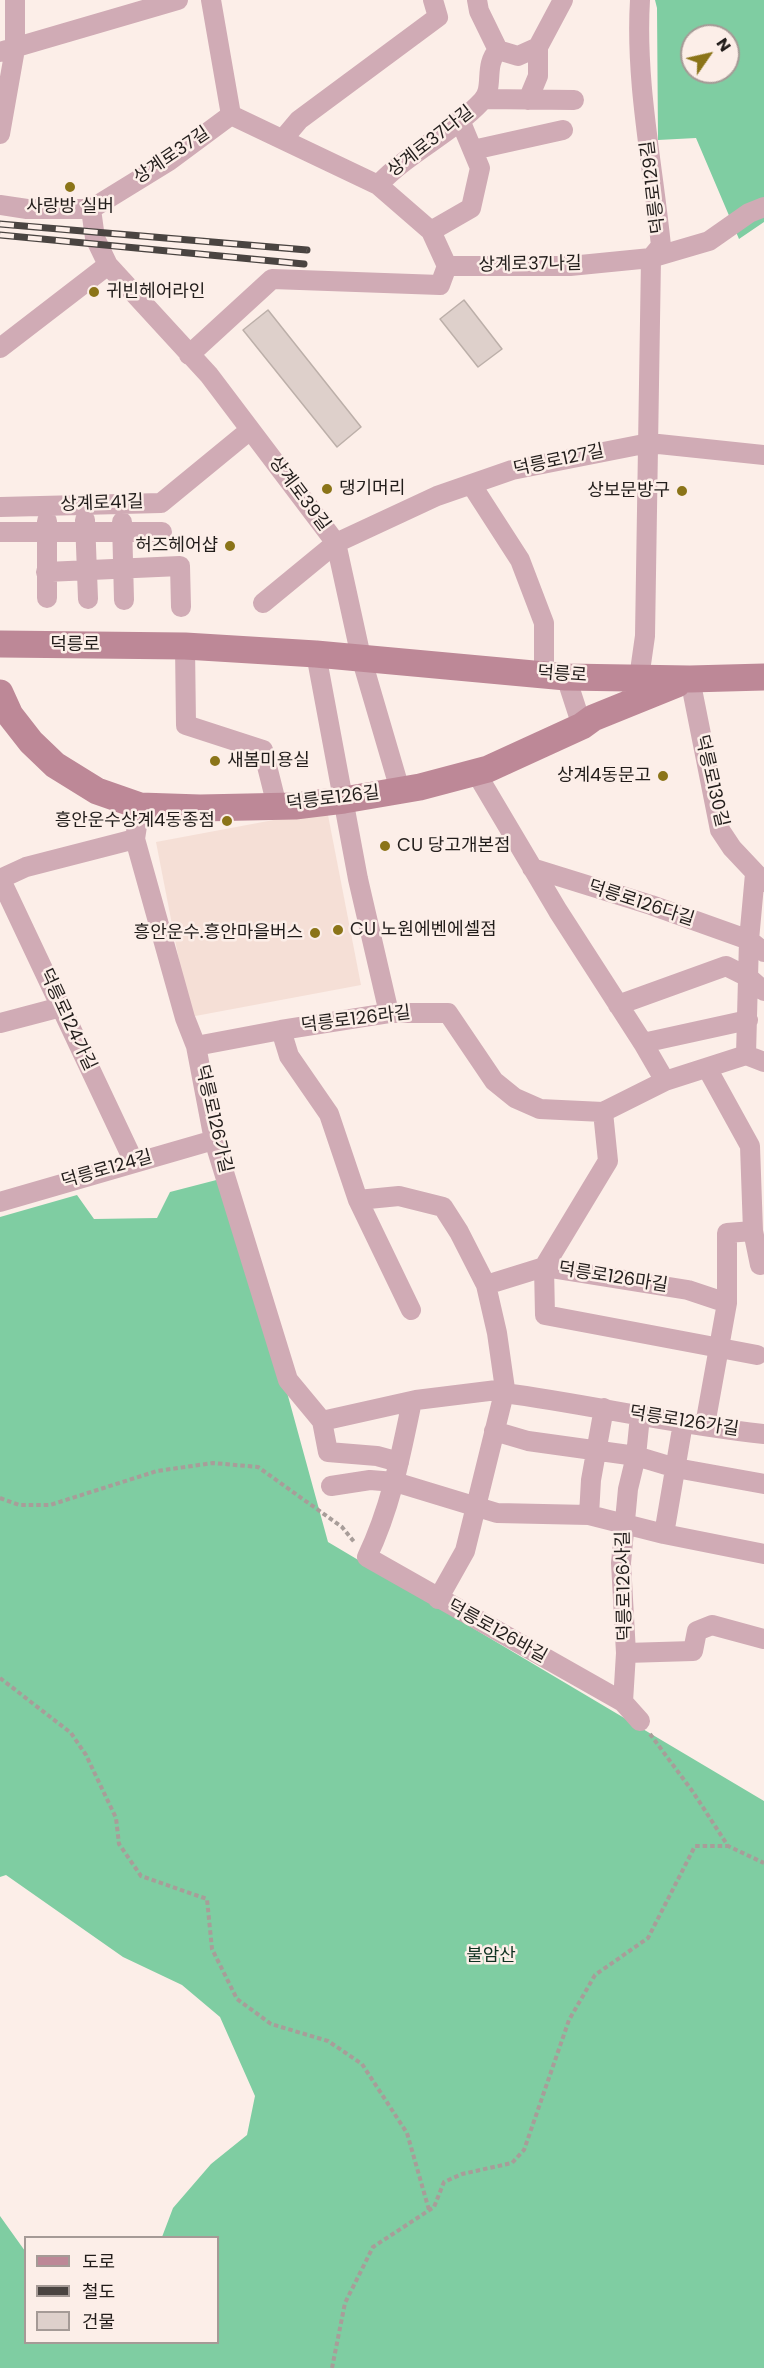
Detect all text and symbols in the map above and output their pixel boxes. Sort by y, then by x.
north arrow [680,24,740,84]
text: N [711,33,737,56]
street label: 상계로37다길 [384,102,478,182]
street label: 상계로37길 [130,123,214,189]
street label: 덕릉로129길 [638,139,670,235]
marker: 사랑방 실버 [63,180,77,194]
place label: 사랑방 실버 [26,196,114,218]
street label: 상계로37나길 [478,253,582,277]
place label: 귀빈헤어라인 [106,281,205,303]
marker: 귀빈헤어라인 [87,285,101,299]
street label: 덕릉로127길 [512,441,606,481]
street label: 상계로39길 [264,452,334,536]
place label: 댕기머리 [339,478,405,500]
place label: 상보문방구 [587,480,670,502]
marker: 댕기머리 [320,482,334,496]
marker: 상보문방구 [675,484,689,498]
street label: 상계로41길 [60,492,144,516]
place label: 허즈헤어샵 [135,535,218,557]
marker: 허즈헤어샵 [223,539,237,553]
street label: 덕릉로 [50,634,100,656]
street label: 덕릉로 [536,662,588,688]
street label: 덕릉로130길 [690,733,732,829]
place label: 새봄미용실 [227,750,310,772]
marker: 새봄미용실 [208,754,222,768]
place label: 상계4동문고 [557,765,651,787]
marker: 상계4동문고 [656,769,670,783]
street label: 덕릉로126길 [285,783,381,815]
place label: 흥안운수상계4동종점 [55,810,215,832]
marker: 흥안운수상계4동종점 [220,814,234,828]
place label: CU 당고개본점 [397,835,511,857]
marker: CU 당고개본점 [378,839,392,853]
street label: 덕릉로126다길 [585,877,697,931]
place label: CU 노원에벤에셀점 [350,919,497,941]
place label: 흥안운수.흥안마을버스 [134,922,303,944]
marker: CU 노원에벤에셀점 [331,923,345,937]
marker: 흥안운수.흥안마을버스 [308,926,322,940]
street label: 덕릉로124가길 [34,965,100,1075]
street label: 덕릉로126라길 [300,1003,412,1037]
street label: 덕릉로126가길 [190,1063,236,1175]
street label: 덕릉로124길 [59,1147,155,1193]
street label: 덕릉로126마길 [557,1259,669,1297]
street label: 덕릉로126가길 [628,1403,740,1441]
street label: 덕릉로126사길 [613,1531,637,1641]
street label: 덕릉로126바길 [444,1596,550,1668]
park label: 불암산 [466,1945,516,1967]
legend [24,2236,219,2344]
text: 도로 [82,2249,115,2274]
text: 철도 [82,2279,115,2304]
text: 건물 [82,2309,115,2334]

